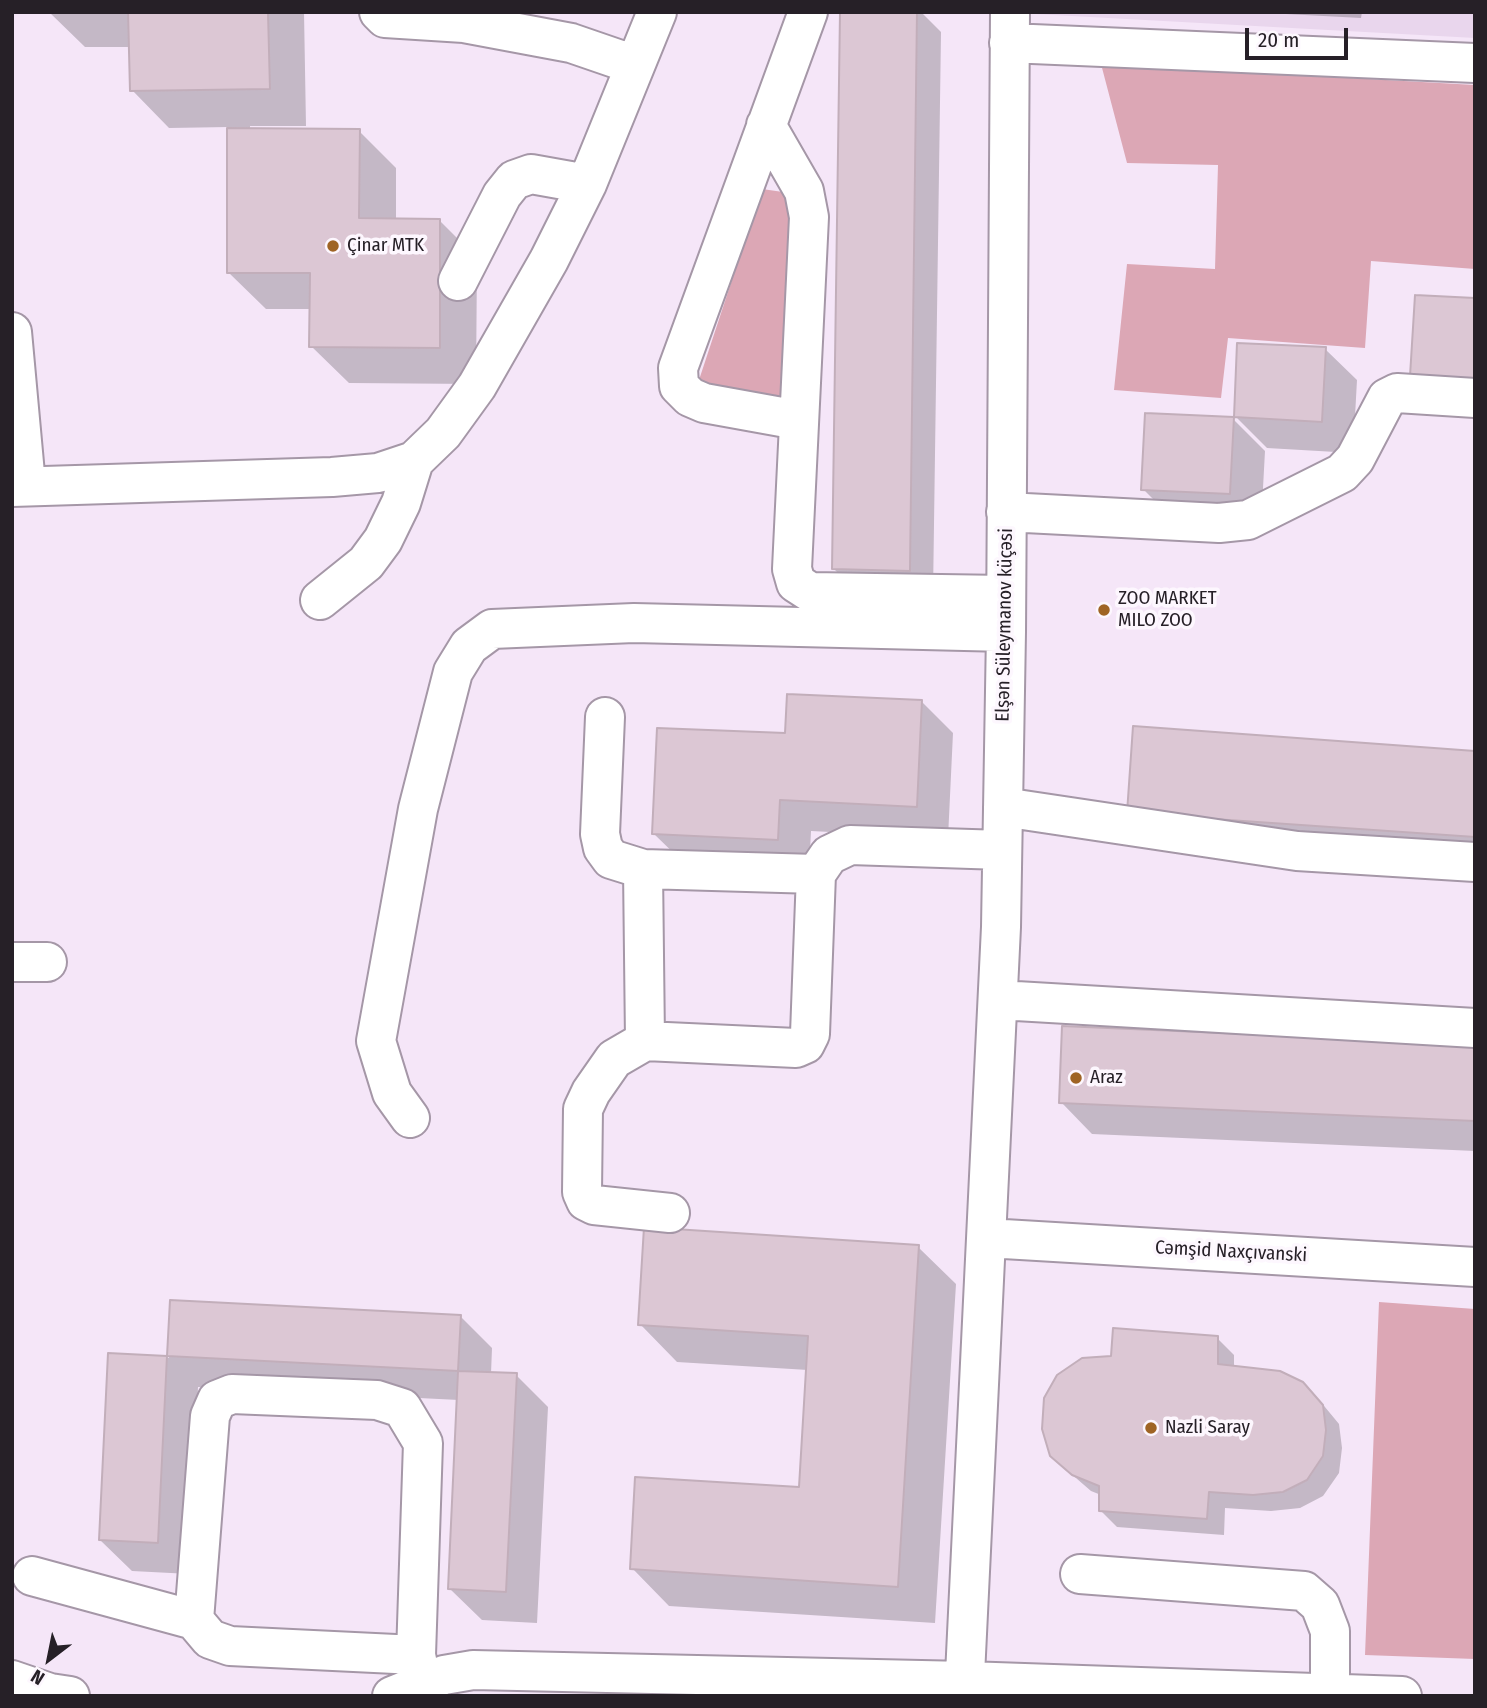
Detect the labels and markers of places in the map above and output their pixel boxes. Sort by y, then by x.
place label: Çinar MTK [347,235,424,257]
marker: Çinar MTK [325,238,341,254]
place label: ZOO MARKET MILO ZOO [1118,588,1216,632]
marker: ZOO MARKET MILO ZOO [1096,602,1112,618]
place label: Araz [1090,1067,1123,1089]
marker: Araz [1068,1070,1084,1086]
place label: Nazli Saray [1165,1417,1250,1439]
marker: Nazli Saray [1143,1420,1159,1436]

